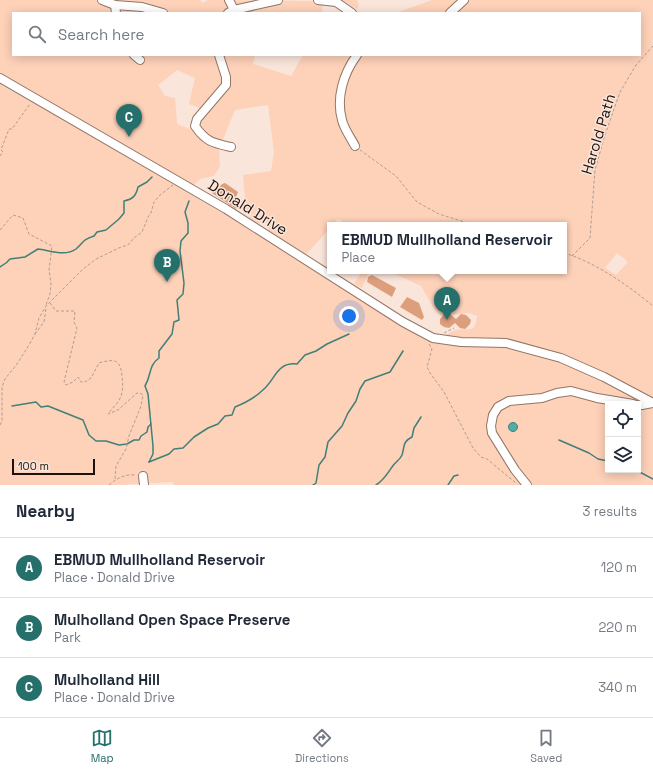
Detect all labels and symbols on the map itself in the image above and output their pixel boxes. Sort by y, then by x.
street label: Harold Path [577,91,619,177]
pin: C [116,104,142,137]
street label: Donald Drive [205,175,291,239]
pin: B [154,249,180,282]
pin: A [434,287,460,320]
your location [339,306,359,326]
scale bar [12,457,95,476]

